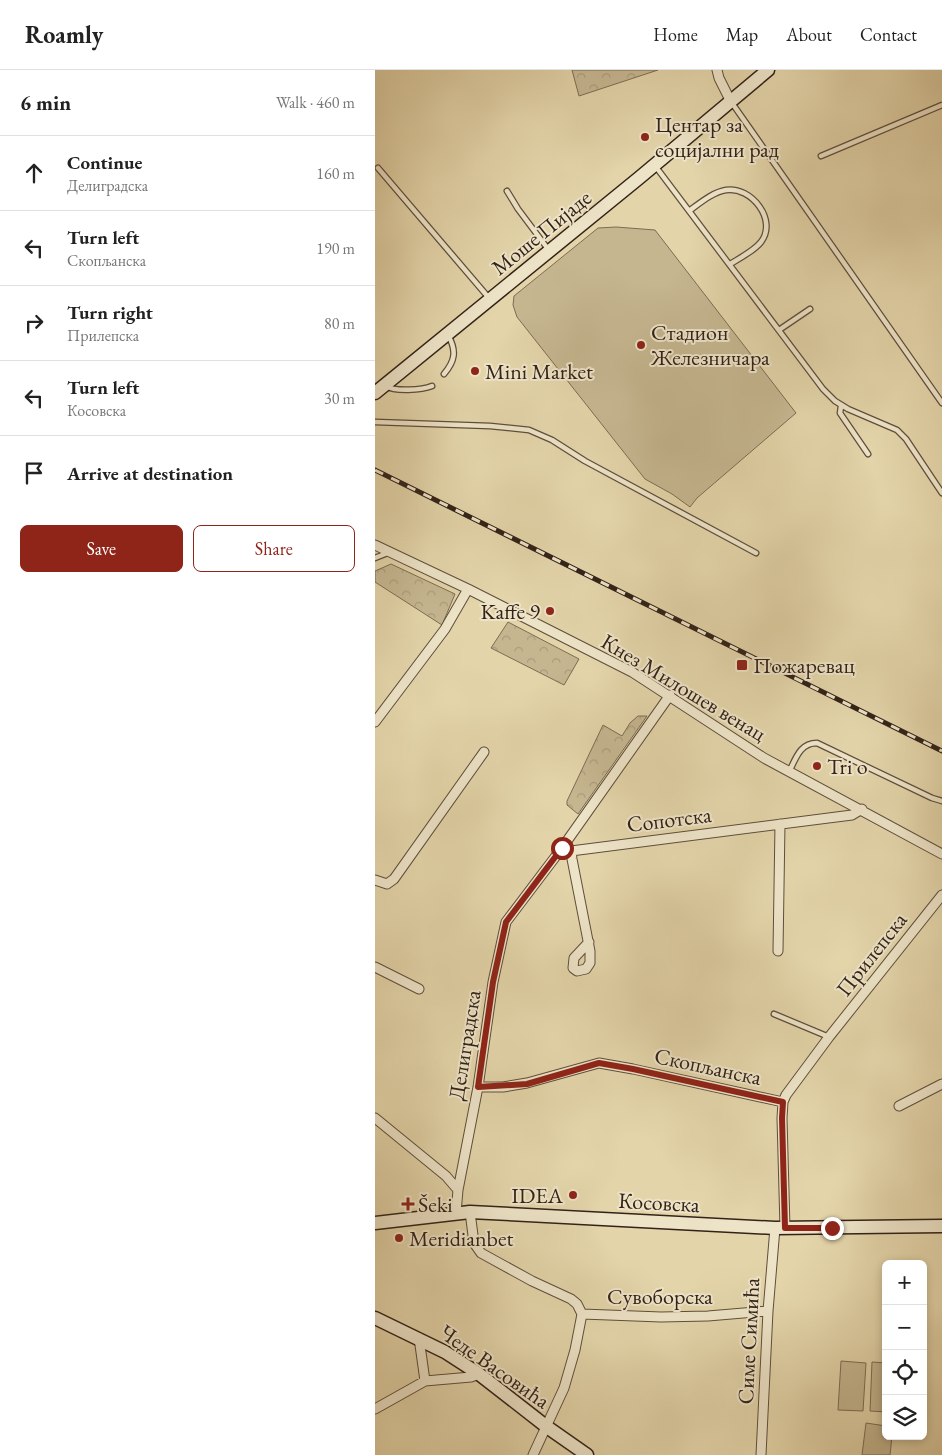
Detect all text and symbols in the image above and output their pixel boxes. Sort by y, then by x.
text: Roamly [25,19,103,50]
text: Home [653,23,698,46]
text: Map [726,23,758,46]
text: About [786,23,832,46]
text: Contact [860,23,917,46]
text: 6 min [20,89,71,116]
text: Walk · 460 m [276,92,355,113]
place label: Центар за социјални рад [655,110,779,164]
marker: Центар за социјални рад [639,131,651,143]
text: Continue [67,150,142,175]
icon: ahead [20,159,48,187]
text: 160 m [316,163,355,184]
text: Делиградска [67,175,148,196]
street label: Моше Пијаде [485,183,598,282]
text: Turn left [67,225,139,250]
icon: left [20,234,48,262]
text: 190 m [316,238,355,259]
text: Скопљанска [67,250,146,271]
text: Turn right [67,300,153,325]
icon: right [20,309,48,337]
text: 80 m [324,313,355,334]
place label: Стадион Железничара [650,318,770,372]
text: Прилепска [67,325,139,346]
marker: Стадион Железничара [635,339,647,351]
place label: Mini Market [485,357,593,386]
marker: Mini Market [469,365,481,377]
text: Turn left [67,375,139,400]
icon: left [20,384,48,412]
text: 30 m [324,388,355,409]
text: Косовска [67,400,126,421]
icon: arrive [20,459,48,487]
text: Arrive at destination [67,461,233,486]
button: Save [20,525,183,572]
button: Share [193,525,355,572]
place label: Kaffe 9 [481,597,540,626]
marker: Kaffe 9 [544,605,556,617]
street label: Кнез Милошев венац [596,627,772,748]
place label: Пожаревац [753,651,856,680]
marker: Пожаревац [735,658,749,672]
place label: Tri o [827,752,868,781]
marker: Tri o [811,760,823,772]
street label: Сопотска [625,800,713,839]
route start [551,837,574,860]
street label: Прилепска [829,906,913,1002]
street label: Делиградска [441,988,488,1102]
street label: Скопљанска [652,1041,764,1092]
place label: IDEA [511,1181,564,1210]
street label: Косовска [618,1186,701,1219]
marker: IDEA [567,1189,579,1201]
place label: Šeki [418,1190,453,1219]
marker: Šeki [402,1198,414,1210]
route end [821,1217,844,1240]
place label: Meridianbet [409,1224,514,1253]
marker: Meridianbet [393,1232,405,1244]
map controls [882,1260,927,1440]
button: + [882,1260,927,1305]
street label: Симе Симића [731,1277,766,1405]
street label: Сувоборска [607,1282,713,1311]
button: − [882,1305,927,1350]
street label: Чеде Васовића [434,1318,556,1415]
button: locate [882,1350,927,1395]
button: layers [882,1395,927,1440]

